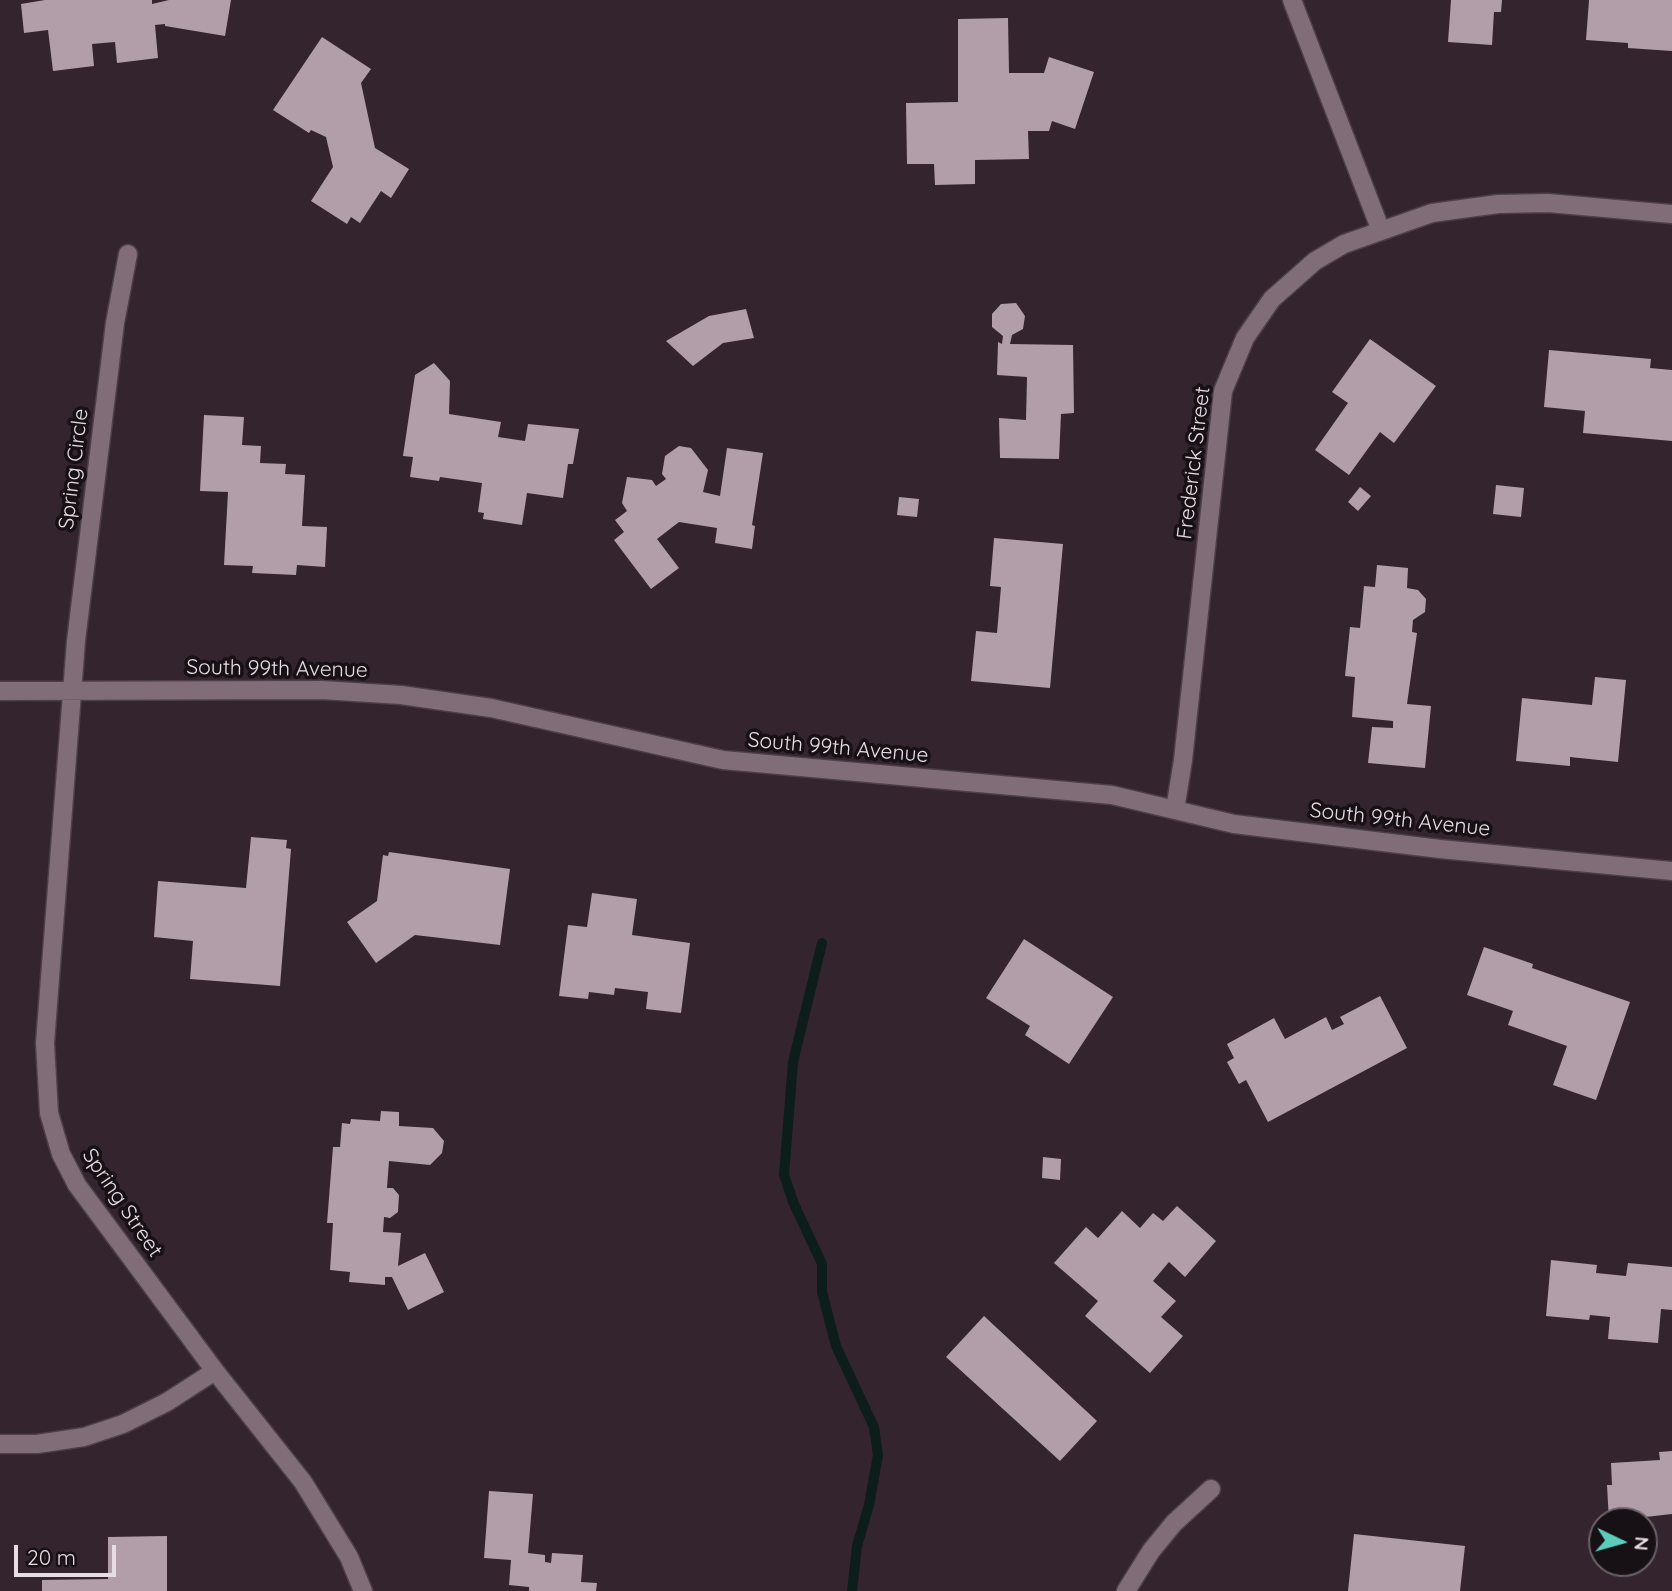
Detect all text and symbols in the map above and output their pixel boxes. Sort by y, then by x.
street label: Frederick Street [1172,385,1216,541]
street label: Spring Circle [54,407,94,531]
street label: South 99th Avenue [186,655,368,683]
street label: South 99th Avenue [747,728,929,768]
street label: South 99th Avenue [1309,798,1491,842]
street label: Spring Street [76,1144,168,1262]
north arrow [1588,1507,1658,1577]
scale bar [18,1532,119,1576]
text: N [1629,1536,1654,1552]
text: 20 m [27,1544,76,1570]

